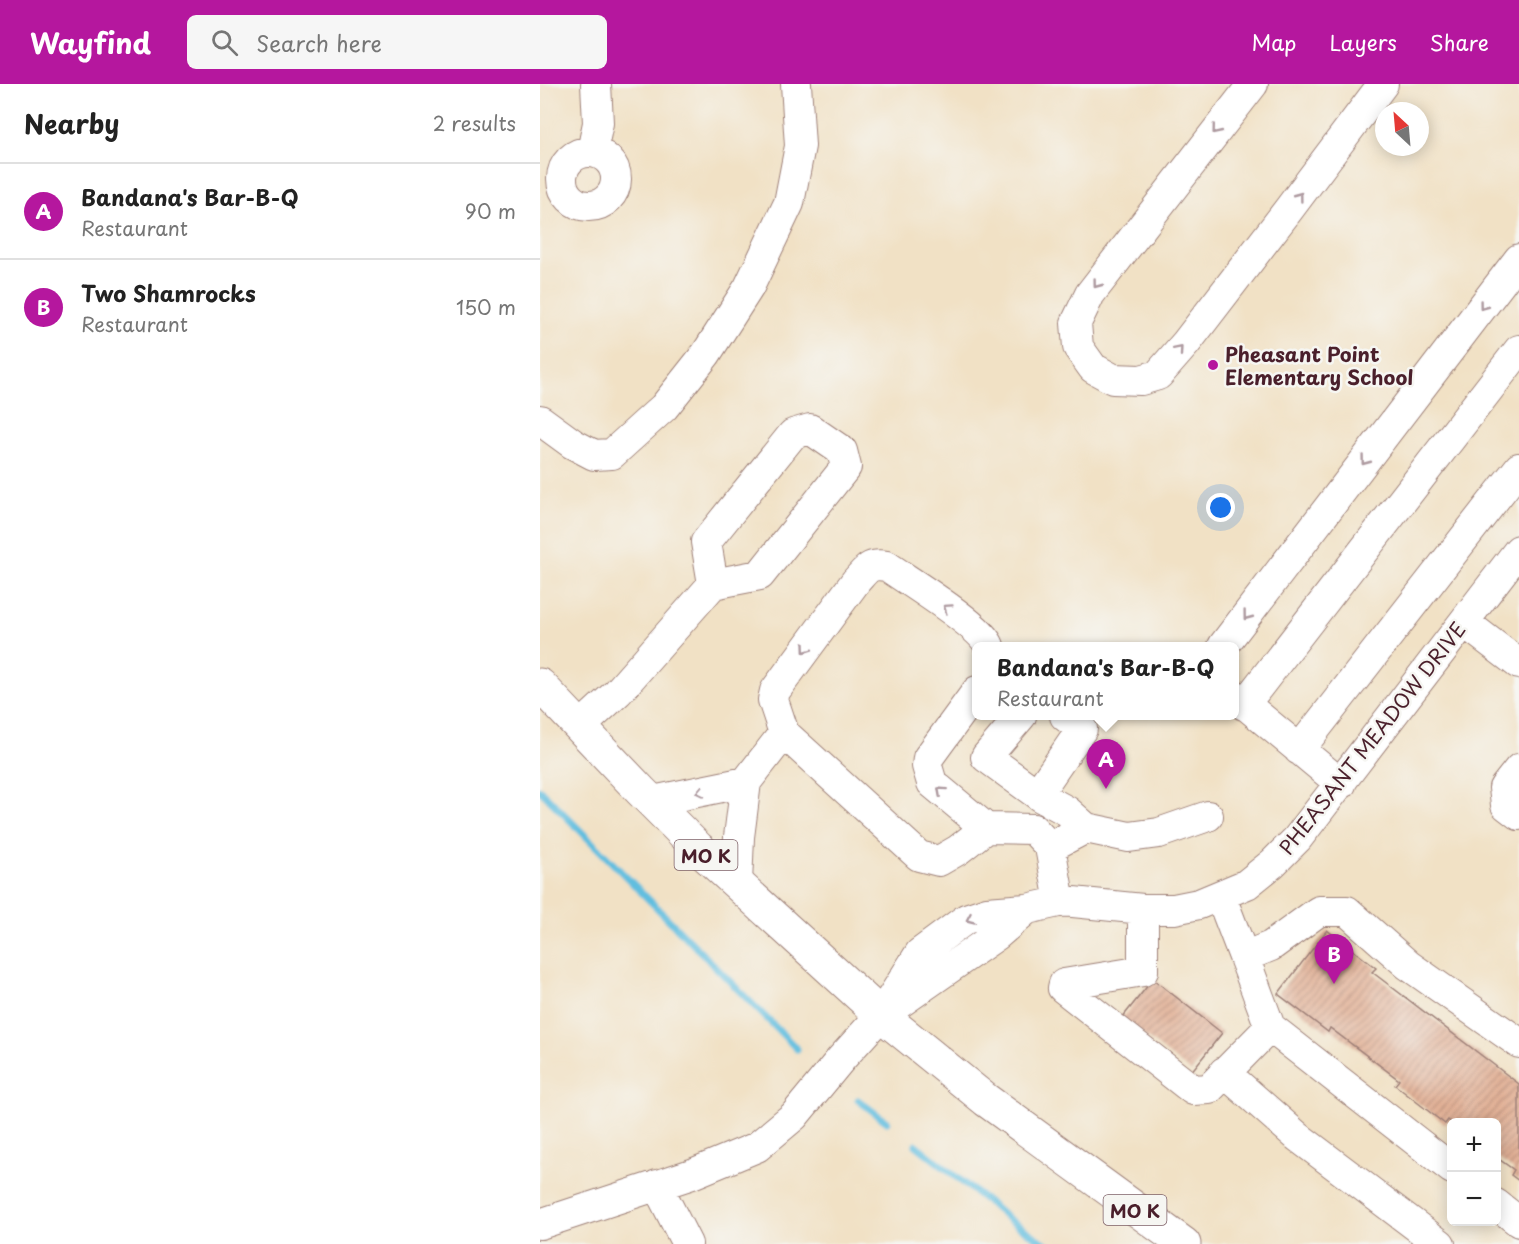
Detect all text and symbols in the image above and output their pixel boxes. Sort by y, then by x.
search box [187,15,607,69]
text: Wayfind [30,21,151,64]
icon: search [208,26,241,59]
text: Search here [256,26,382,59]
text: Map [1252,26,1296,58]
text: Layers [1329,26,1397,58]
text: Share [1430,26,1489,58]
north arrow [1375,102,1429,156]
text: Nearby [24,104,119,143]
text: 2 results [433,108,516,138]
one-way arrow [1213,123,1224,134]
text: Bandana's Bar-B-Q [81,180,298,213]
one-way arrow [1291,192,1302,203]
text: A [36,196,51,226]
text: 90 m [465,196,516,226]
text: Restaurant [81,213,188,243]
text: Two Shamrocks [81,276,256,309]
one-way arrow [1093,277,1104,288]
text: B [37,292,50,322]
text: 150 m [456,292,516,322]
one-way arrow [1480,299,1491,310]
text: Restaurant [81,309,188,339]
place label: Pheasant Point Elementary School [1225,339,1413,392]
one-way arrow [1172,346,1183,357]
marker: Pheasant Point Elementary School [1206,358,1220,372]
one-way arrow [1361,454,1372,465]
your location [1206,493,1235,522]
one-way arrow [942,604,953,615]
one-way arrow [1243,609,1254,620]
street label: PHEASANT MEADOW DRIVE [1271,615,1473,861]
one-way arrow [802,642,813,653]
popup [972,642,1239,720]
text: Bandana's Bar-B-Q [997,650,1214,683]
text: Restaurant [997,683,1104,713]
pin: A [1086,740,1126,789]
one-way arrow [695,784,705,797]
one-way arrow [937,787,948,798]
road number: MO K [674,840,738,870]
one-way arrow [966,911,977,923]
pin: B [1314,934,1354,984]
map controls [1447,1118,1501,1226]
button: + [1447,1118,1501,1172]
button: − [1447,1172,1501,1226]
road number: MO K [1104,1195,1166,1225]

